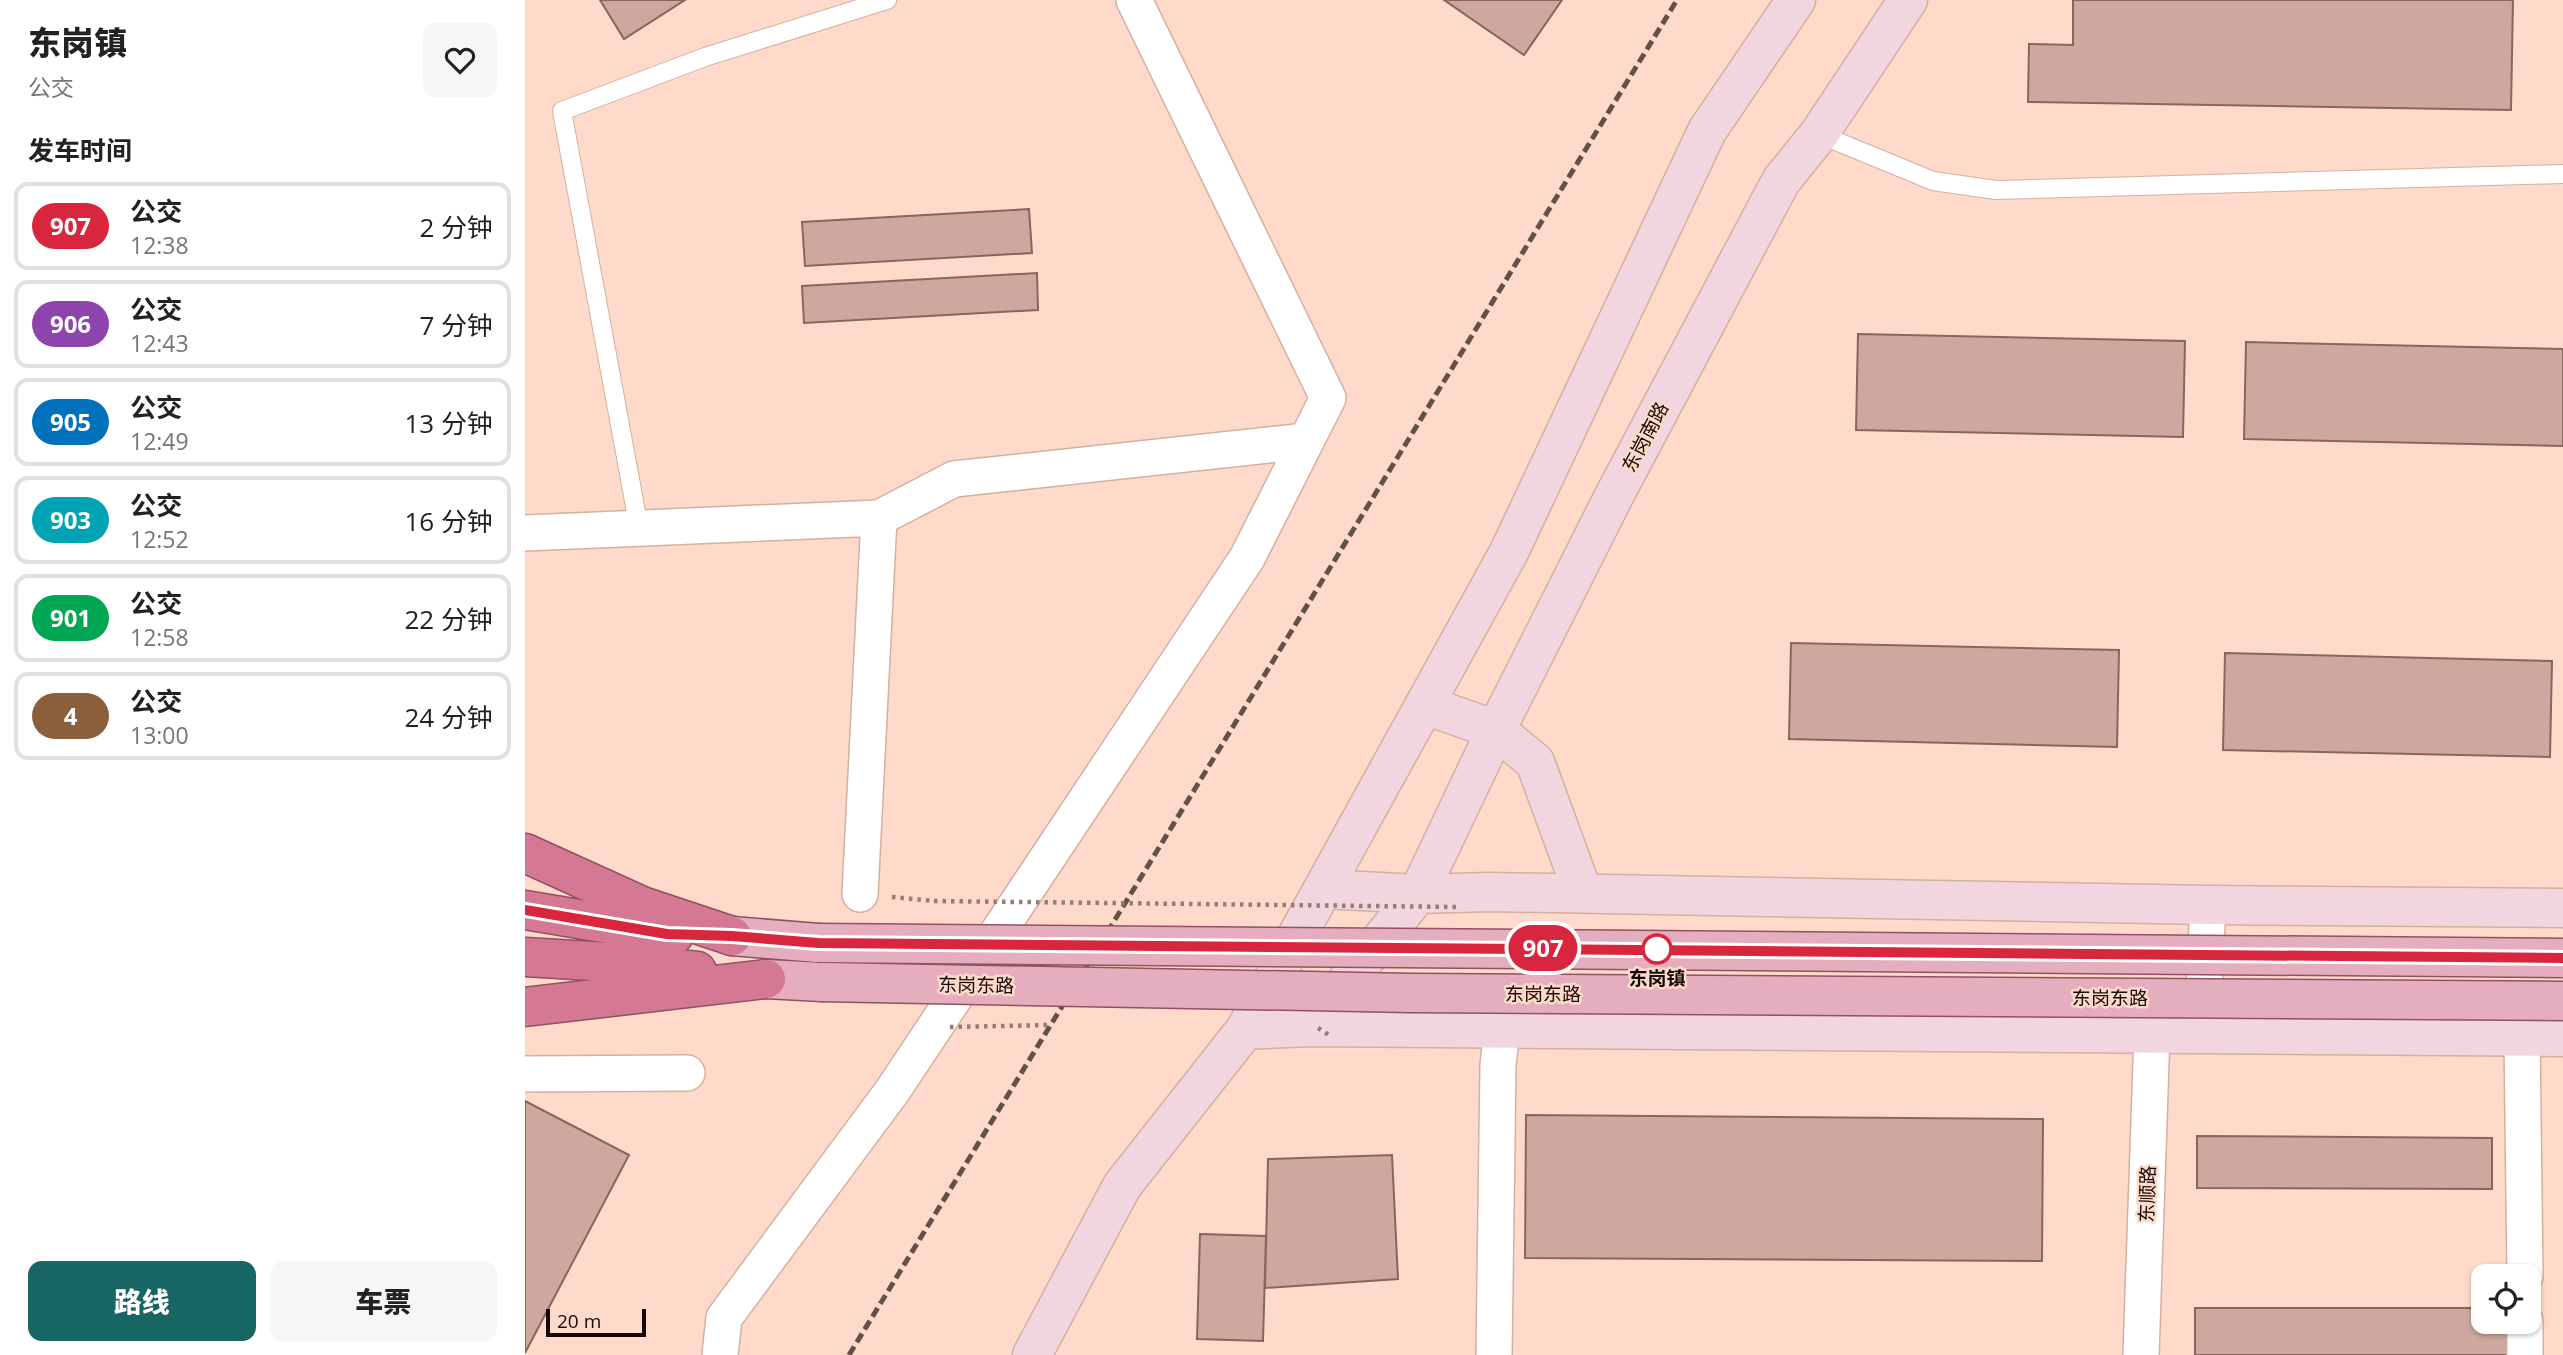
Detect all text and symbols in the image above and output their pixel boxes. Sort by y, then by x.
text: 东岗镇 [28,20,127,65]
button: heart [423,23,497,97]
text: 公交 [28,71,74,103]
text: 发车时间 [28,132,132,168]
text: 公交 [130,193,182,229]
text: 907 [50,209,91,242]
text: 2 分钟 [419,209,493,245]
text: 12:38 [130,229,189,261]
text: 公交 [130,291,182,327]
text: 906 [50,307,91,340]
text: 7 分钟 [419,307,493,343]
text: 12:43 [130,327,189,359]
text: 公交 [130,389,182,425]
street label: 东岗南路 [1616,397,1674,477]
text: 905 [50,405,91,438]
text: 13 分钟 [405,405,493,441]
text: 12:49 [130,425,189,457]
text: 公交 [130,487,182,523]
text: 903 [50,503,91,536]
text: 16 分钟 [405,503,493,539]
text: 12:52 [130,523,189,555]
text: 公交 [130,585,182,621]
text: 901 [50,601,91,634]
text: 22 分钟 [405,601,493,637]
text: 12:58 [130,621,189,653]
text: 公交 [130,683,182,719]
text: 4 [64,699,77,732]
text: 24 分钟 [405,699,493,735]
text: 13:00 [130,719,189,751]
line badge: 907 [1503,925,1583,971]
text: 907 [1522,931,1564,964]
marker: 东岗镇 [1642,934,1672,964]
place label: 东岗镇 [1628,965,1686,991]
street label: 东岗东路 [938,971,1014,999]
street label: 东岗东路 [1505,981,1581,1007]
street label: 东岗东路 [2072,985,2148,1011]
street label: 东顺路 [2133,1165,2161,1223]
button: 路线 [28,1261,256,1341]
button: 车票 [270,1261,497,1341]
map controls [2471,1264,2541,1334]
button: locate [2471,1264,2541,1334]
scale bar [546,1306,646,1338]
text: 20 m [557,1308,601,1334]

